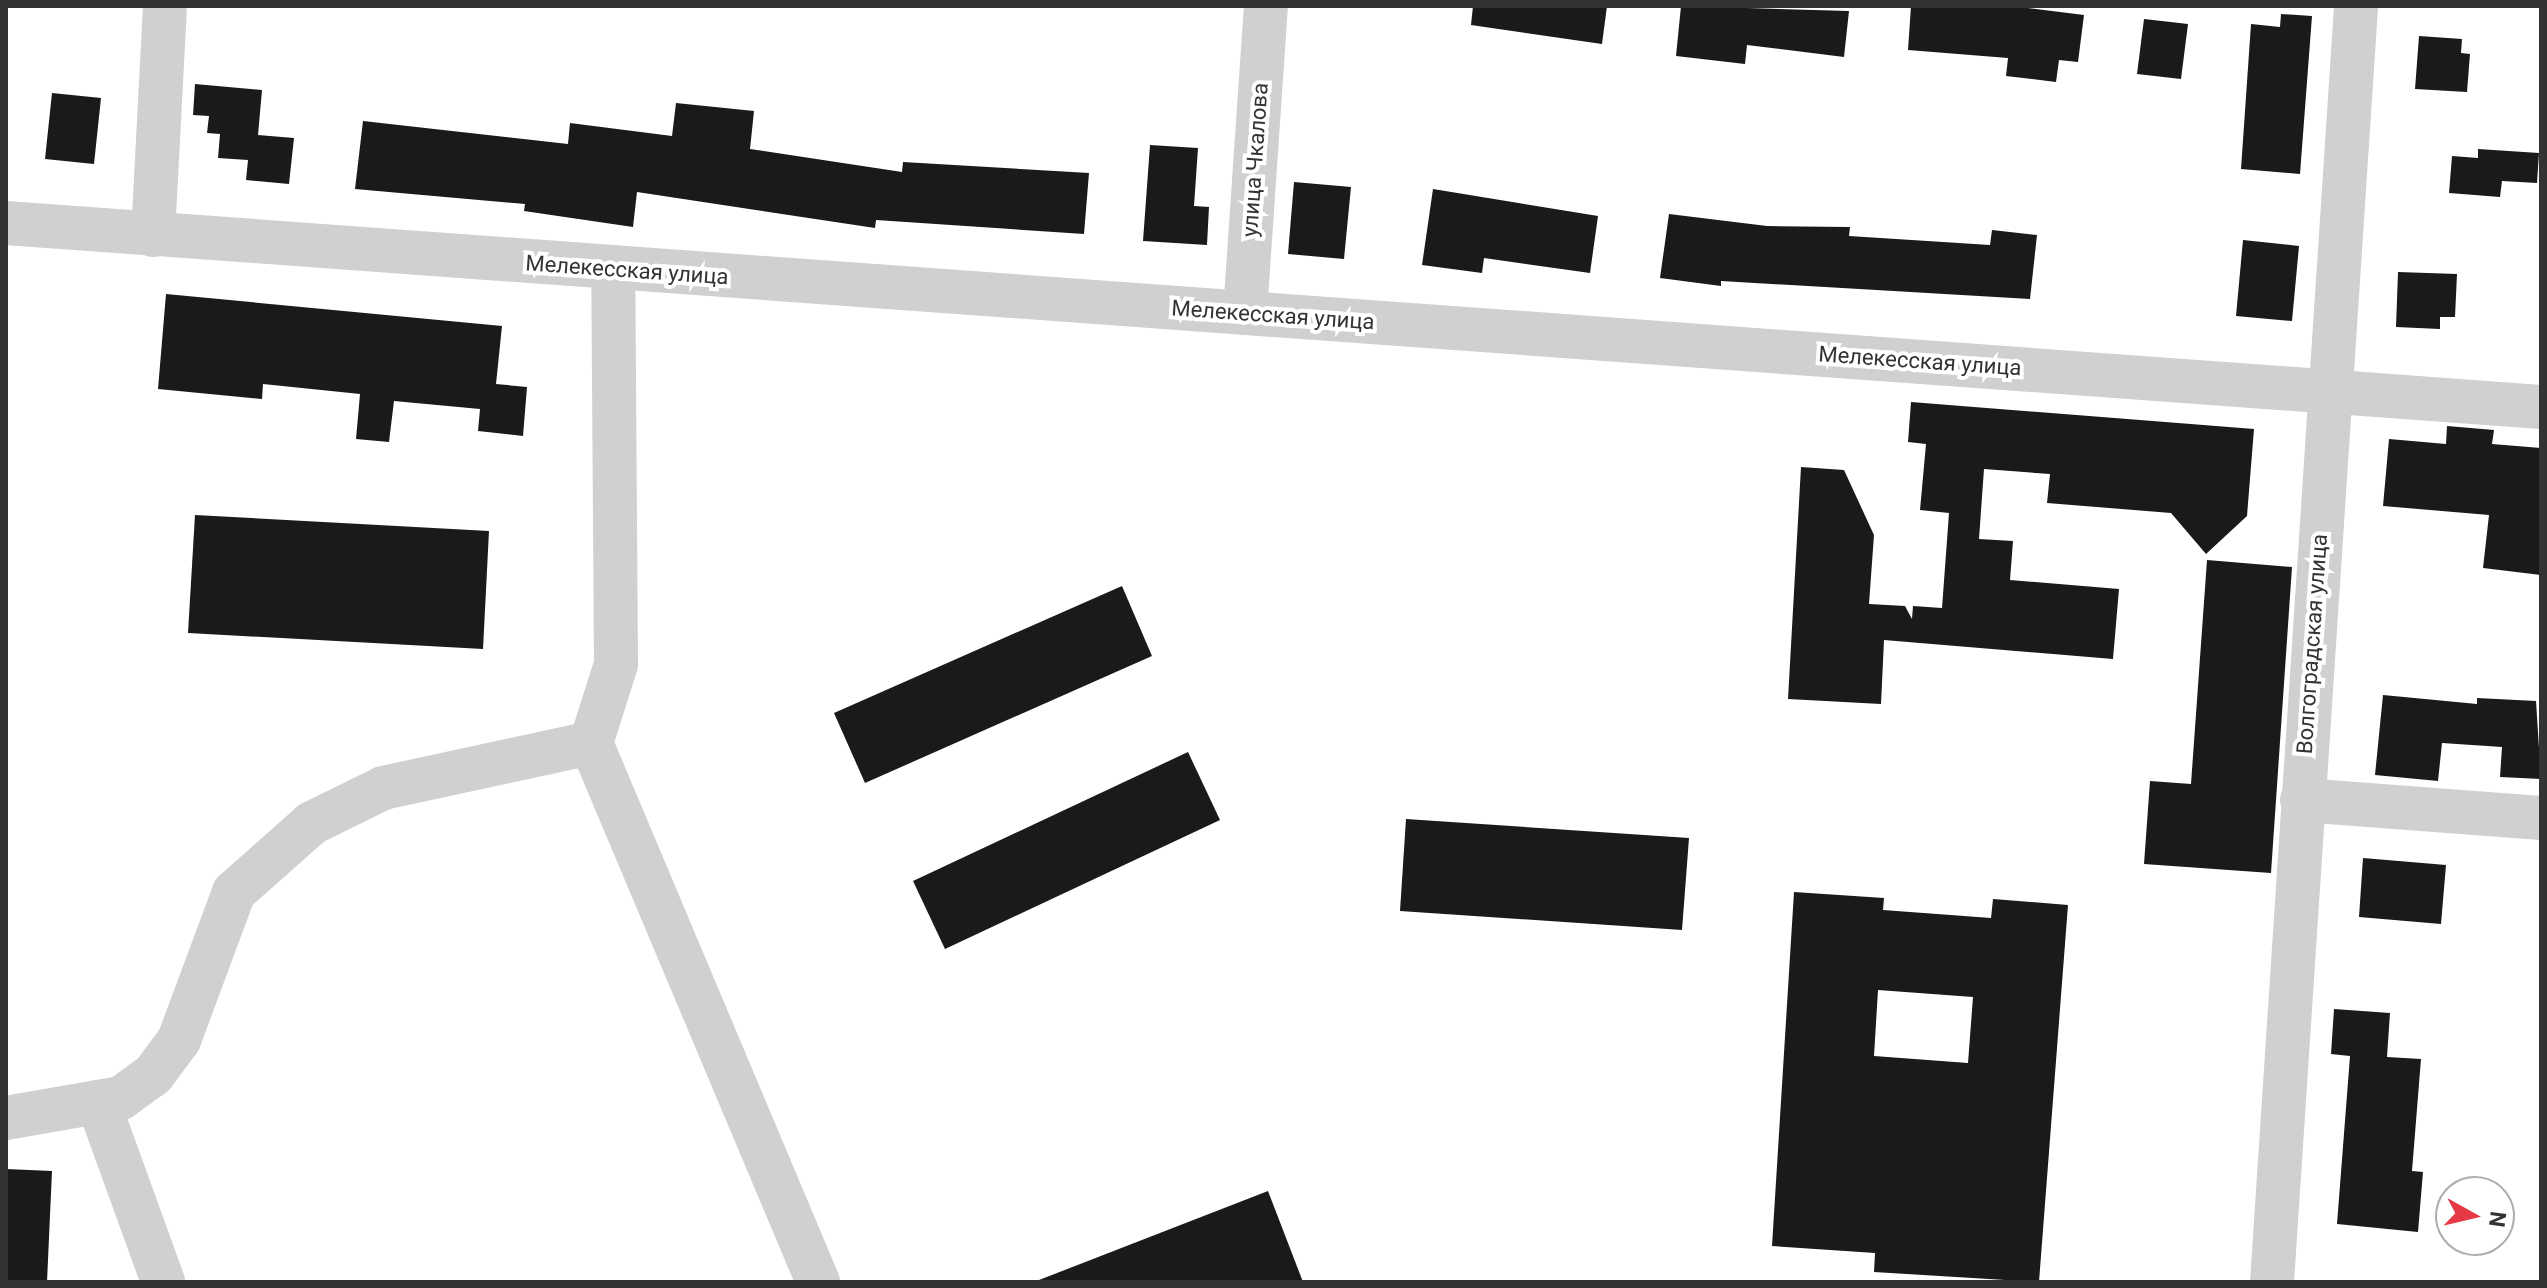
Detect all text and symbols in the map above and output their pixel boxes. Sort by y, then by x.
street label: улица Чкалова [1236,82,1274,238]
street label: Мелекесская улица [525,250,729,290]
street label: Мелекесская улица [1171,295,1375,335]
street label: Мелекесская улица [1818,341,2022,381]
street label: Волгоградская улица [2291,533,2333,755]
north arrow [2435,1176,2515,1256]
text: N [2484,1210,2511,1229]

